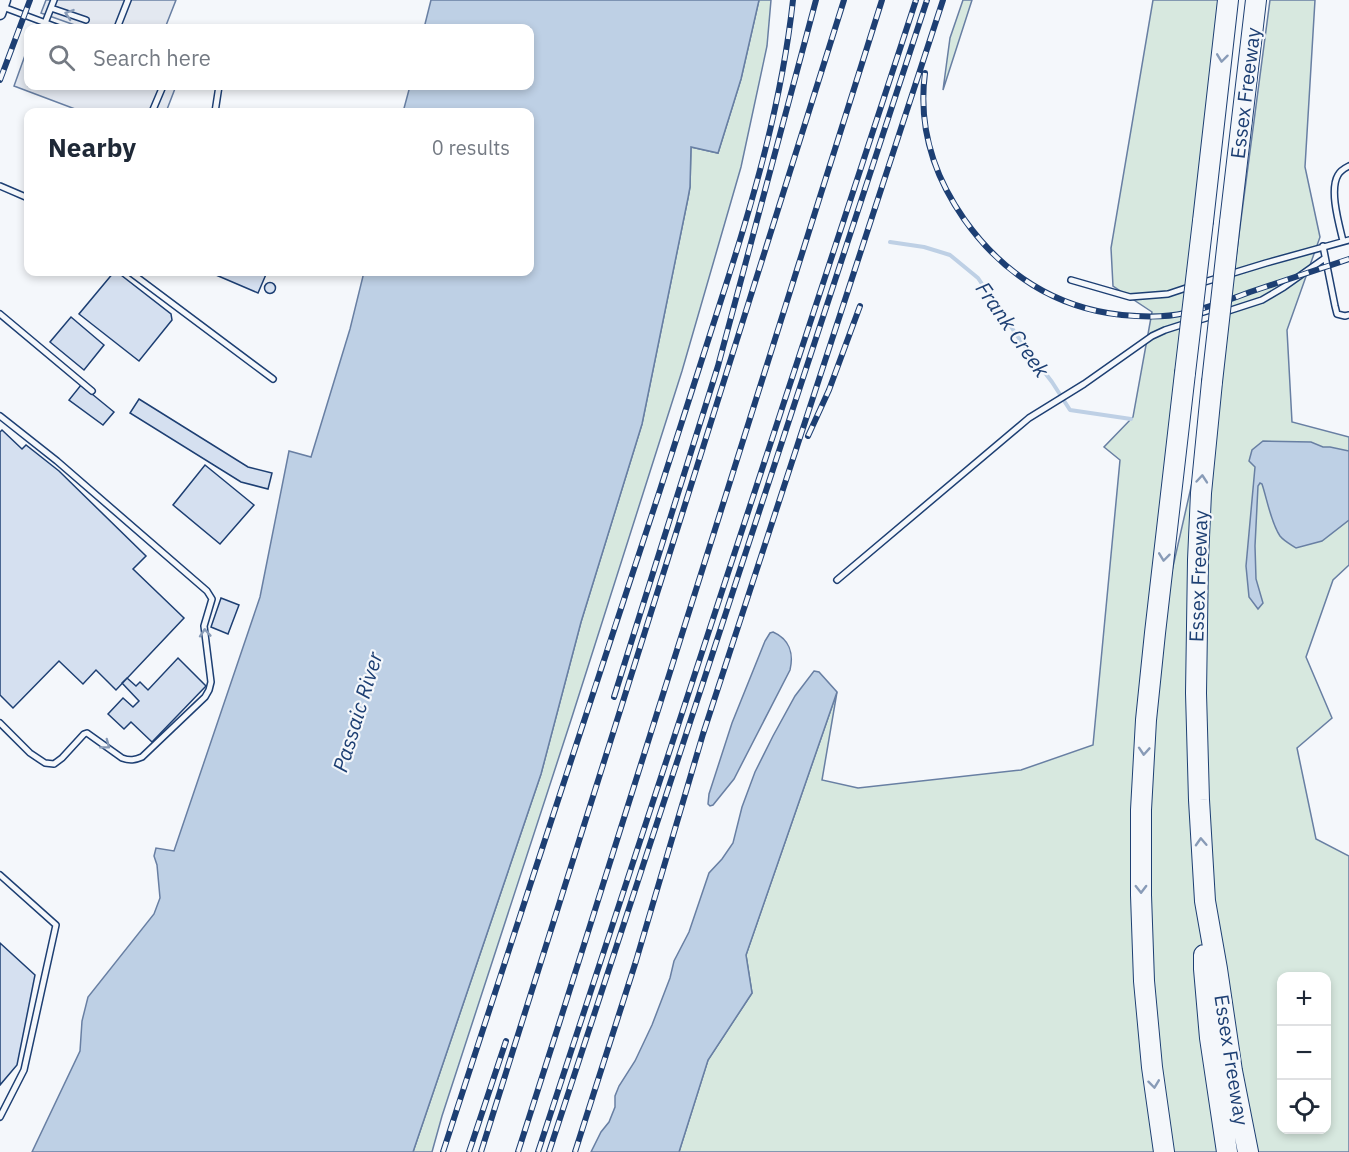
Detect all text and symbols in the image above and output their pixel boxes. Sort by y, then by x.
one-way arrow [64,8,74,21]
search box [24,24,534,90]
street label: Essex Freeway [1224,26,1266,160]
icon: search [45,41,78,74]
text: Search here [93,43,211,72]
one-way arrow [1216,54,1228,63]
text: Nearby [48,130,136,164]
text: 0 results [432,134,510,161]
water label: Frank Creek [970,276,1057,383]
one-way arrow [1195,475,1208,484]
street label: Essex Freeway [1182,509,1214,643]
one-way arrow [1158,552,1171,561]
one-way arrow [199,628,212,637]
water label: Passaic River [325,647,389,775]
one-way arrow [99,738,110,749]
one-way arrow [1138,746,1151,755]
one-way arrow [1195,838,1208,847]
one-way arrow [1134,885,1147,894]
map controls [1277,972,1331,1134]
button: + [1277,972,1331,1026]
street label: Essex Freeway [1208,993,1256,1127]
button: − [1277,1026,1331,1080]
one-way arrow [1147,1079,1160,1088]
button: locate [1277,1080,1331,1134]

